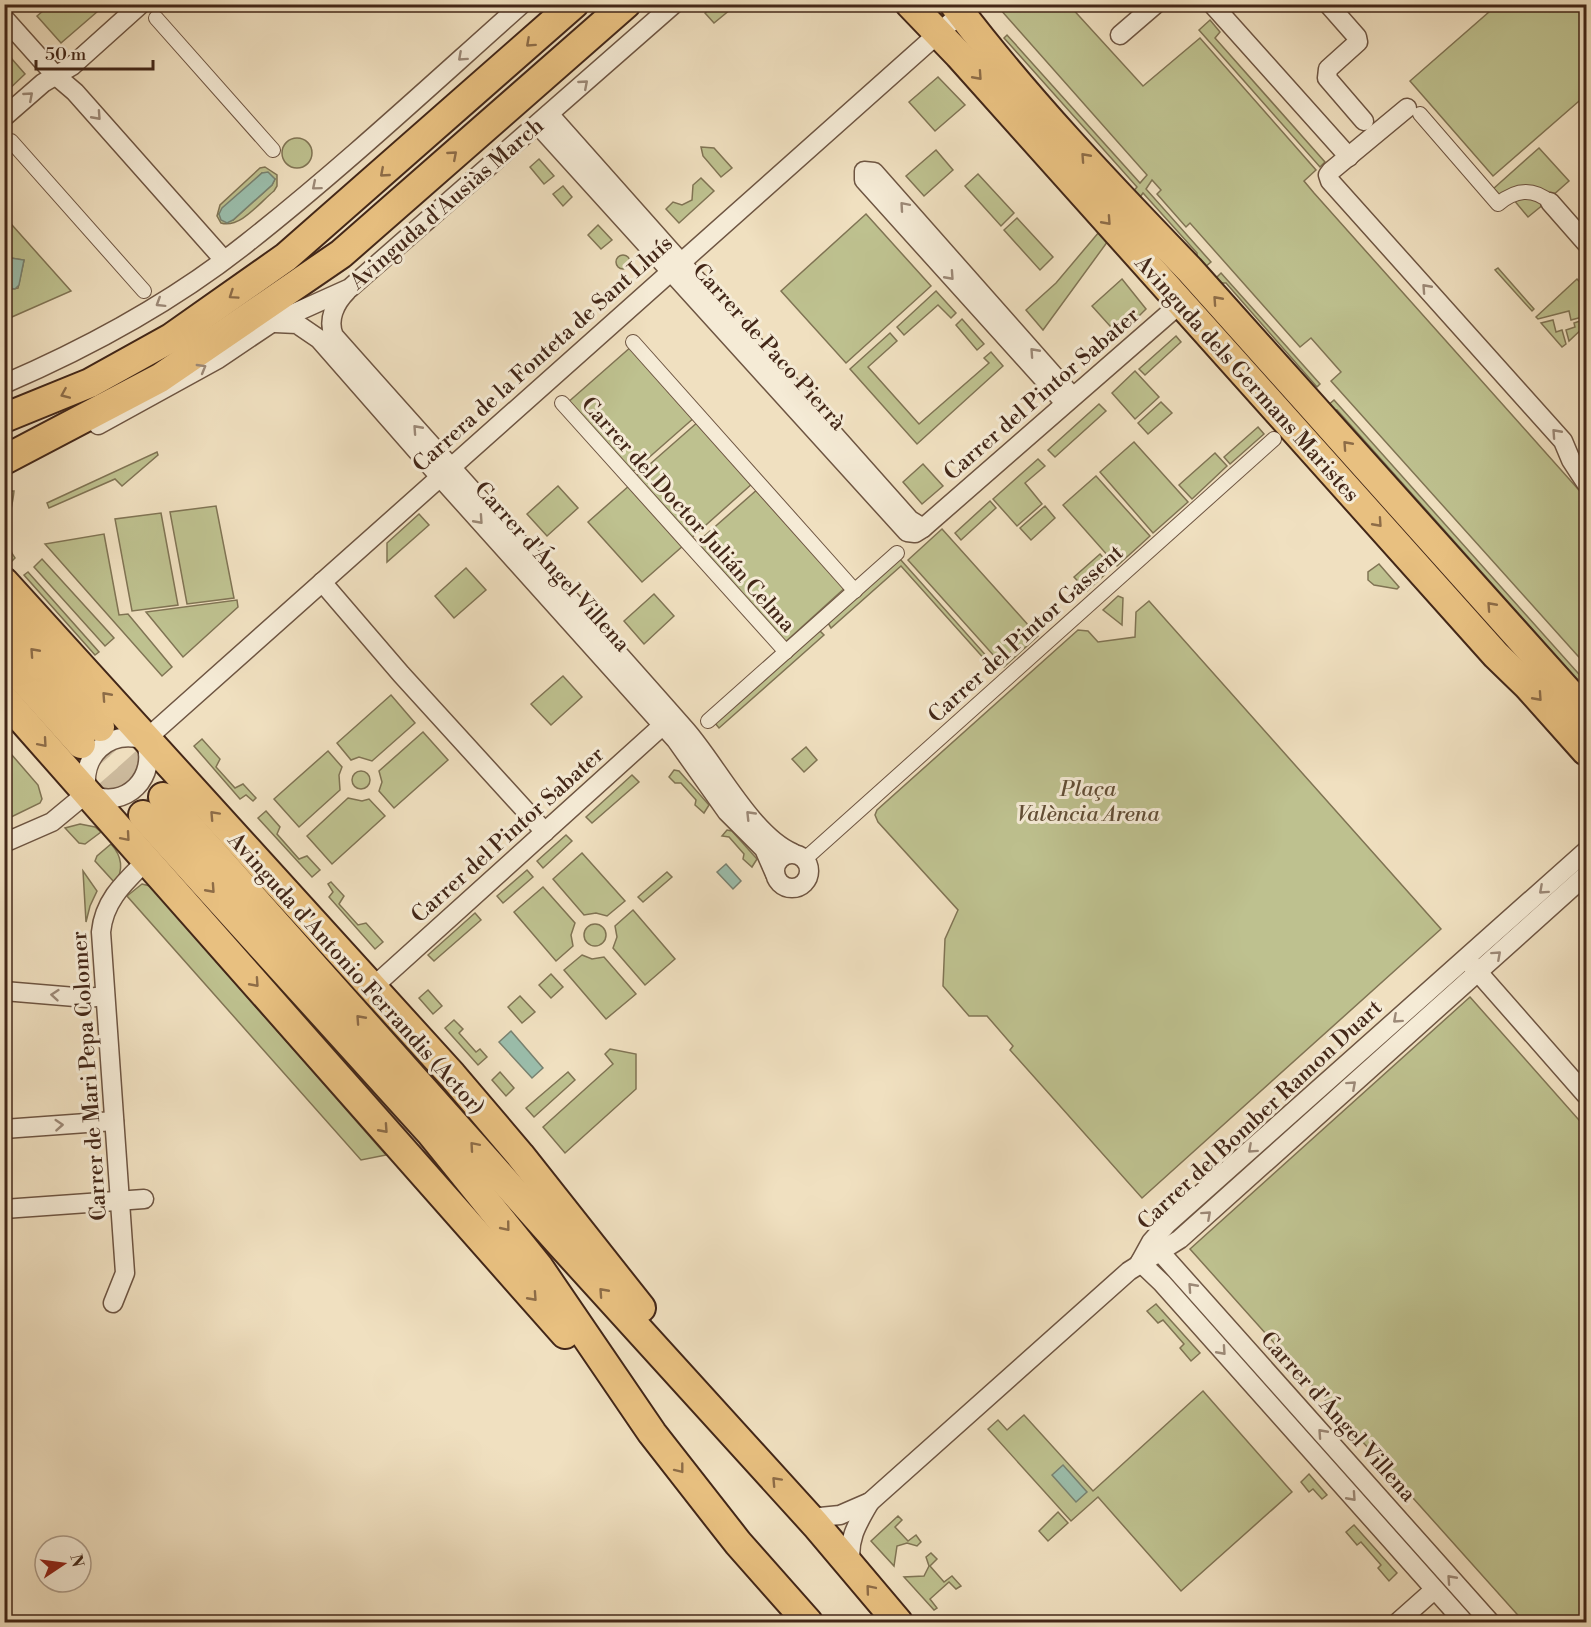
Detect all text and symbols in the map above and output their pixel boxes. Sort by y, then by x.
scale bar [36,33,153,71]
one-way arrow [526,36,537,47]
text: 50 m [45,43,87,66]
one-way arrow [458,50,469,61]
one-way arrow [971,69,982,80]
one-way arrow [577,80,588,91]
one-way arrow [22,92,33,103]
one-way arrow [90,109,101,120]
street label: Avinguda d'Ausiàs March [344,112,550,296]
one-way arrow [447,151,457,162]
one-way arrow [1081,153,1092,164]
one-way arrow [380,165,391,176]
one-way arrow [312,179,323,190]
one-way arrow [900,202,911,213]
one-way arrow [1100,215,1111,225]
street label: Carrera de la Fonteta de Sant Lluís [407,230,679,478]
street label: Avinguda dels Germans Maristes [1128,249,1365,508]
street label: Carrer de Paco Pierrà [687,258,852,437]
one-way arrow [942,268,953,279]
one-way arrow [1422,284,1433,295]
one-way arrow [229,288,240,299]
one-way arrow [156,296,166,308]
one-way arrow [1213,296,1224,307]
street label: Carrer del Pintor Sabater [939,302,1145,486]
one-way arrow [1030,348,1041,359]
one-way arrow [196,364,206,376]
one-way arrow [60,386,71,398]
street label: Carrer del Doctor Julián Celma [575,392,801,639]
one-way arrow [413,425,424,436]
one-way arrow [1552,430,1563,440]
one-way arrow [1343,442,1354,452]
street label: Carrer d'Ángel Villena [468,476,637,658]
one-way arrow [472,514,483,524]
one-way arrow [1371,516,1382,527]
street label: Carrer del Pintor Gassent [923,539,1129,729]
one-way arrow [1487,603,1498,613]
one-way arrow [30,648,41,659]
one-way arrow [1531,690,1542,701]
one-way arrow [102,692,113,703]
one-way arrow [36,736,47,747]
street label: Carrer del Pintor Sabater [406,741,610,929]
park label: Plaça València Arena [1017,776,1160,828]
one-way arrow [210,811,221,821]
one-way arrow [746,811,757,821]
street label: Avinguda d'Antonio Ferrandis (Actor) [221,827,490,1121]
one-way arrow [119,830,130,841]
one-way arrow [204,882,215,893]
one-way arrow [1539,882,1550,893]
street label: Carrer de Mari Pepa Colomer [66,930,113,1222]
one-way arrow [1490,951,1501,962]
one-way arrow [248,976,259,987]
one-way arrow [50,989,59,1002]
street label: Carrer del Bomber Ramon Duart [1132,994,1388,1236]
one-way arrow [1393,1012,1404,1023]
one-way arrow [356,1015,367,1026]
one-way arrow [1345,1081,1356,1092]
one-way arrow [55,1119,64,1132]
one-way arrow [377,1122,388,1133]
one-way arrow [470,1142,481,1153]
one-way arrow [1248,1142,1259,1153]
one-way arrow [1200,1211,1211,1222]
one-way arrow [498,1220,509,1231]
one-way arrow [1188,1283,1199,1294]
one-way arrow [599,1288,610,1299]
one-way arrow [526,1290,537,1301]
street label: Carrer d'Ángel Villena [1254,1326,1423,1508]
one-way arrow [1215,1344,1226,1355]
one-way arrow [1318,1429,1329,1440]
one-way arrow [673,1462,684,1473]
one-way arrow [772,1477,783,1488]
one-way arrow [1345,1490,1356,1501]
north arrow [33,1534,93,1594]
text: N [65,1552,88,1570]
one-way arrow [1447,1575,1458,1586]
one-way arrow [866,1585,877,1596]

